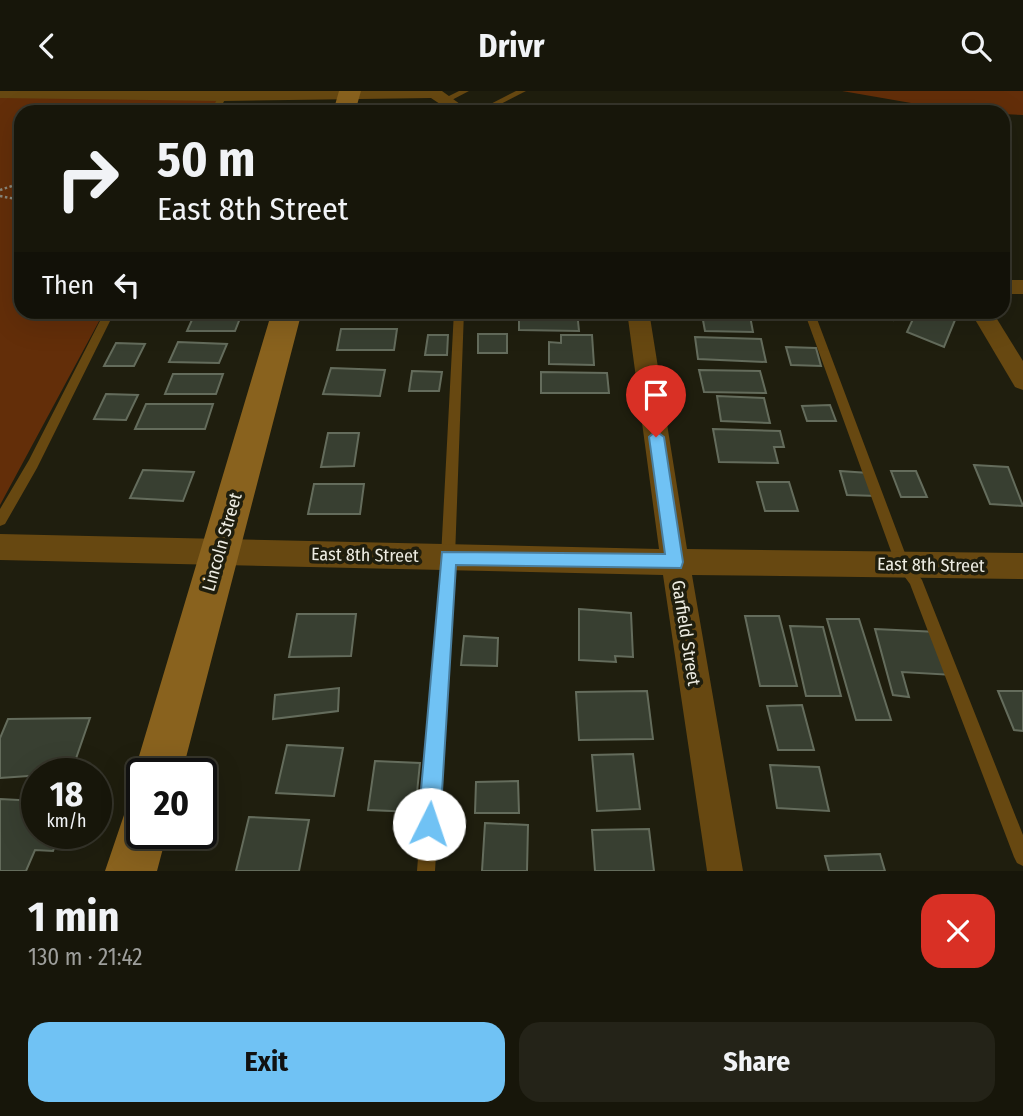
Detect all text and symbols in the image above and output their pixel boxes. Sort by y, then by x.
icon: back [28,27,66,65]
text: Drivr [479,27,544,65]
icon: search [957,27,995,65]
text: 50 m [157,130,255,189]
icon: right [42,133,133,224]
text: East 8th Street [157,190,348,228]
icon: left [108,266,146,304]
text: Then [42,270,94,301]
pin [626,365,686,437]
icon: arrive [637,376,675,414]
street label: Lincoln Street [197,490,247,594]
street label: East 8th Street [311,543,419,567]
street label: East 8th Street [877,553,985,577]
street label: Garfield Street [667,579,705,687]
speed limit sign: 20 [126,758,217,849]
text: 18 [50,773,83,815]
position arrow [392,787,466,861]
text: km/h [46,810,87,832]
text: 1 min [28,892,119,942]
button: close [921,894,995,968]
text: 130 m · 21:42 [28,943,142,971]
button: Exit [28,1022,505,1102]
button: Share [519,1022,995,1102]

